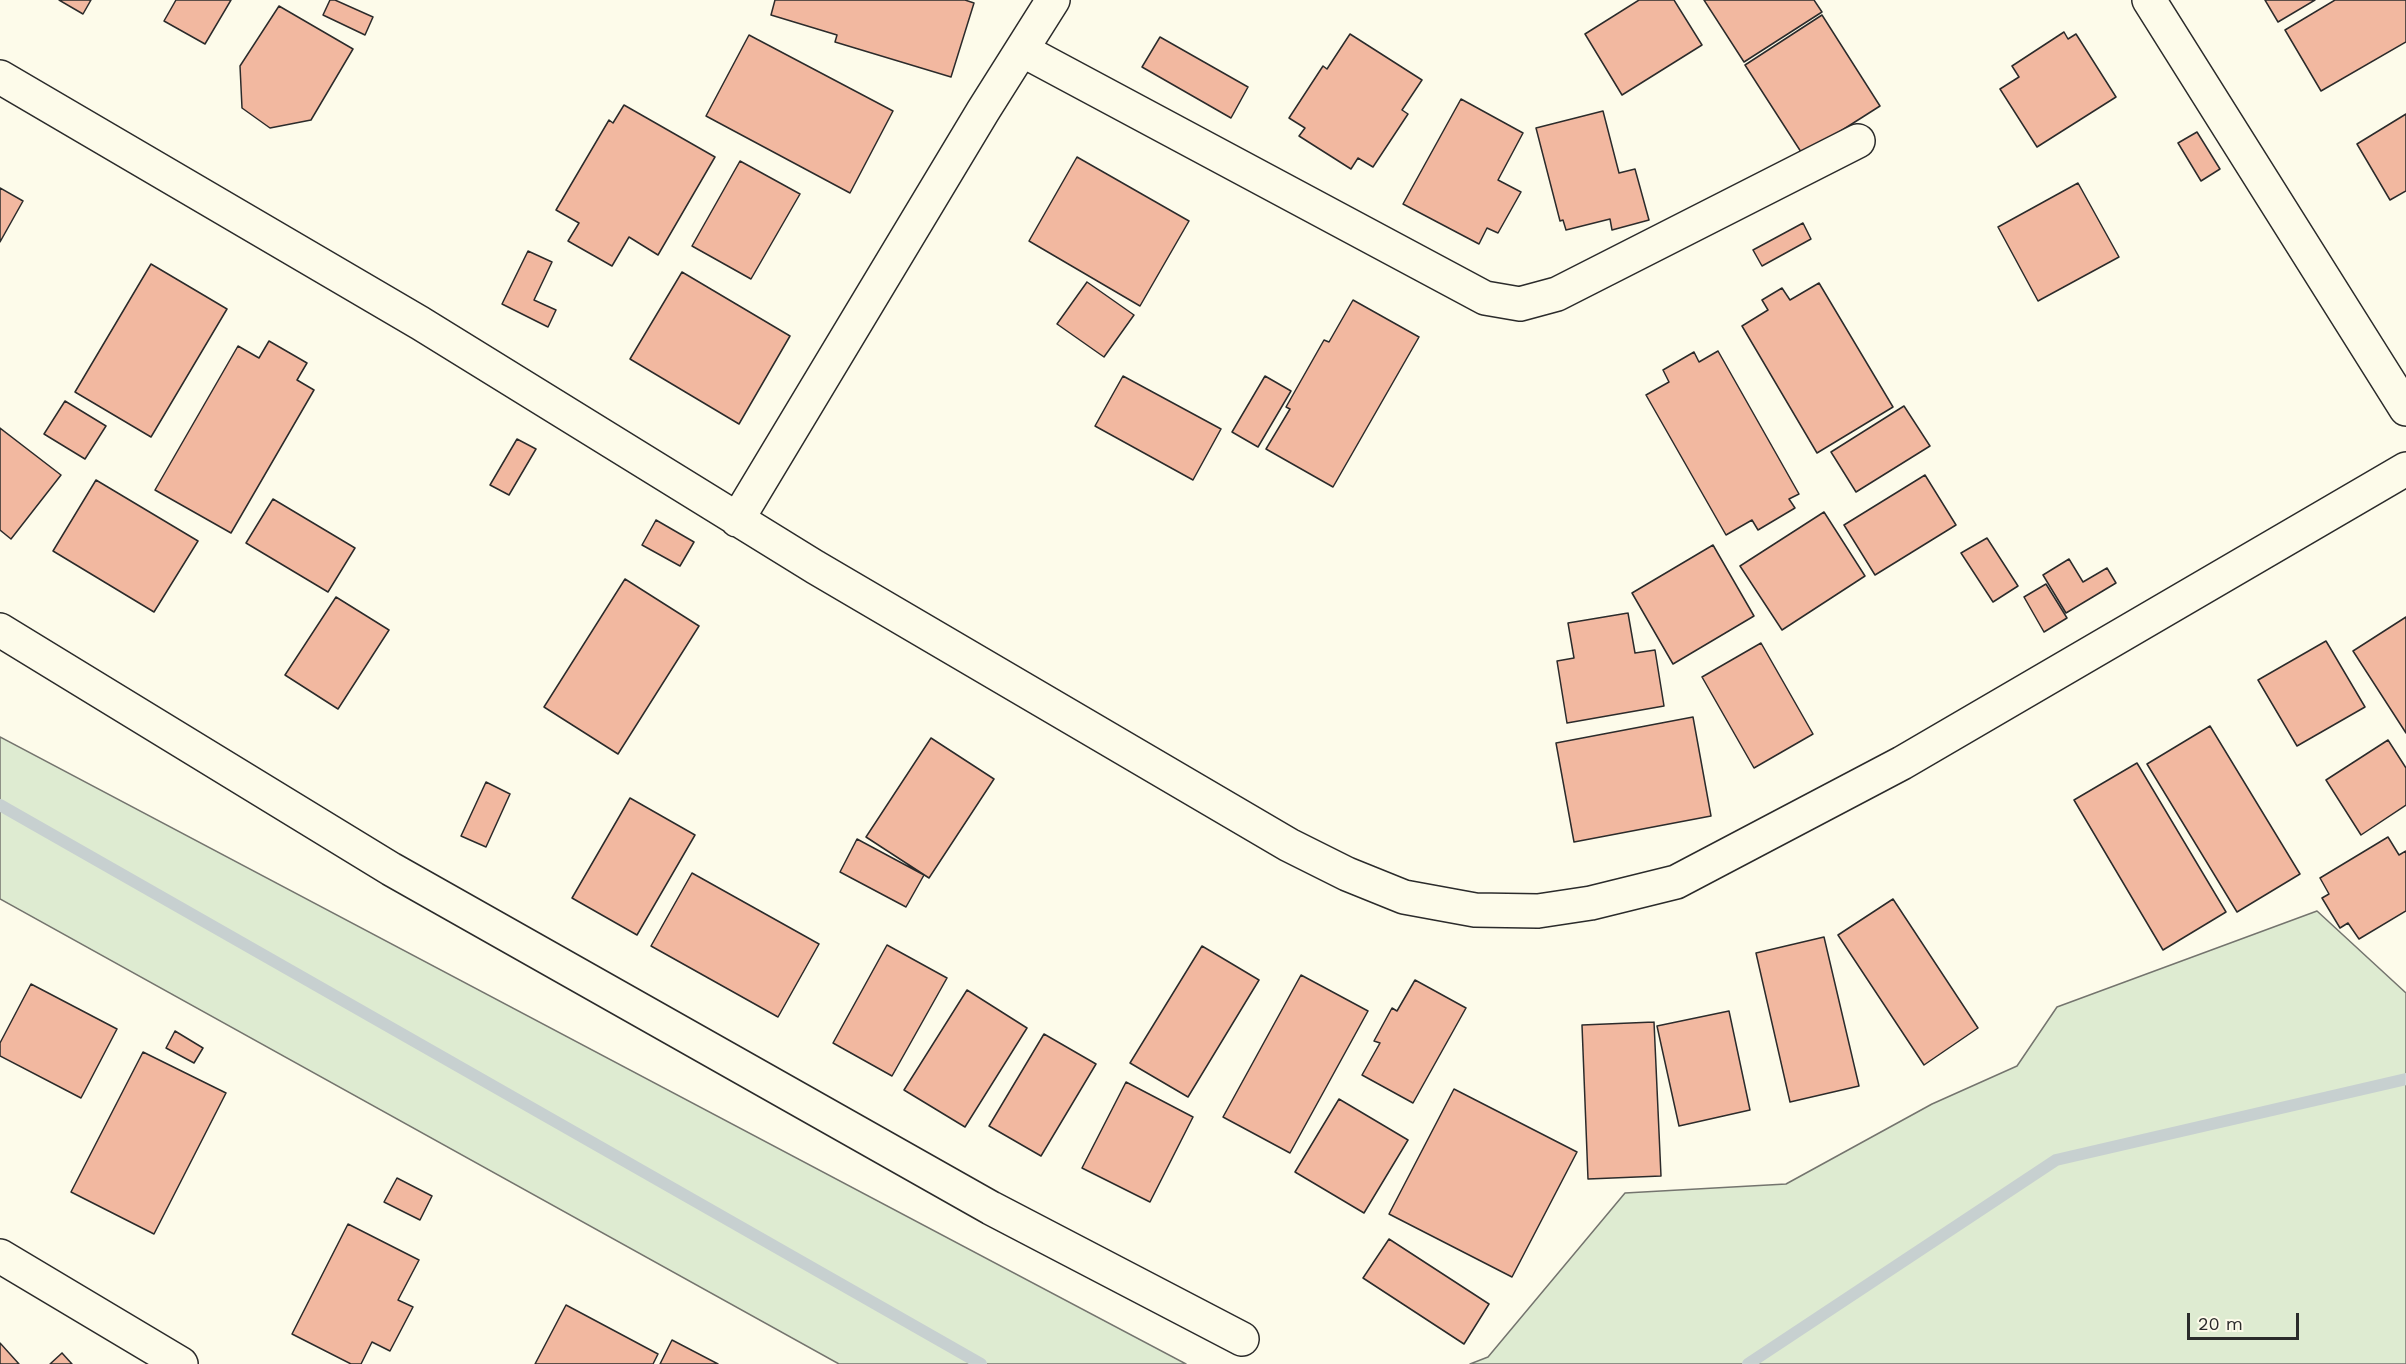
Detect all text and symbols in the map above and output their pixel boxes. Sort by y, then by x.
scale bar [2190,1301,2302,1339]
text: 20 m [2198,1313,2243,1334]

